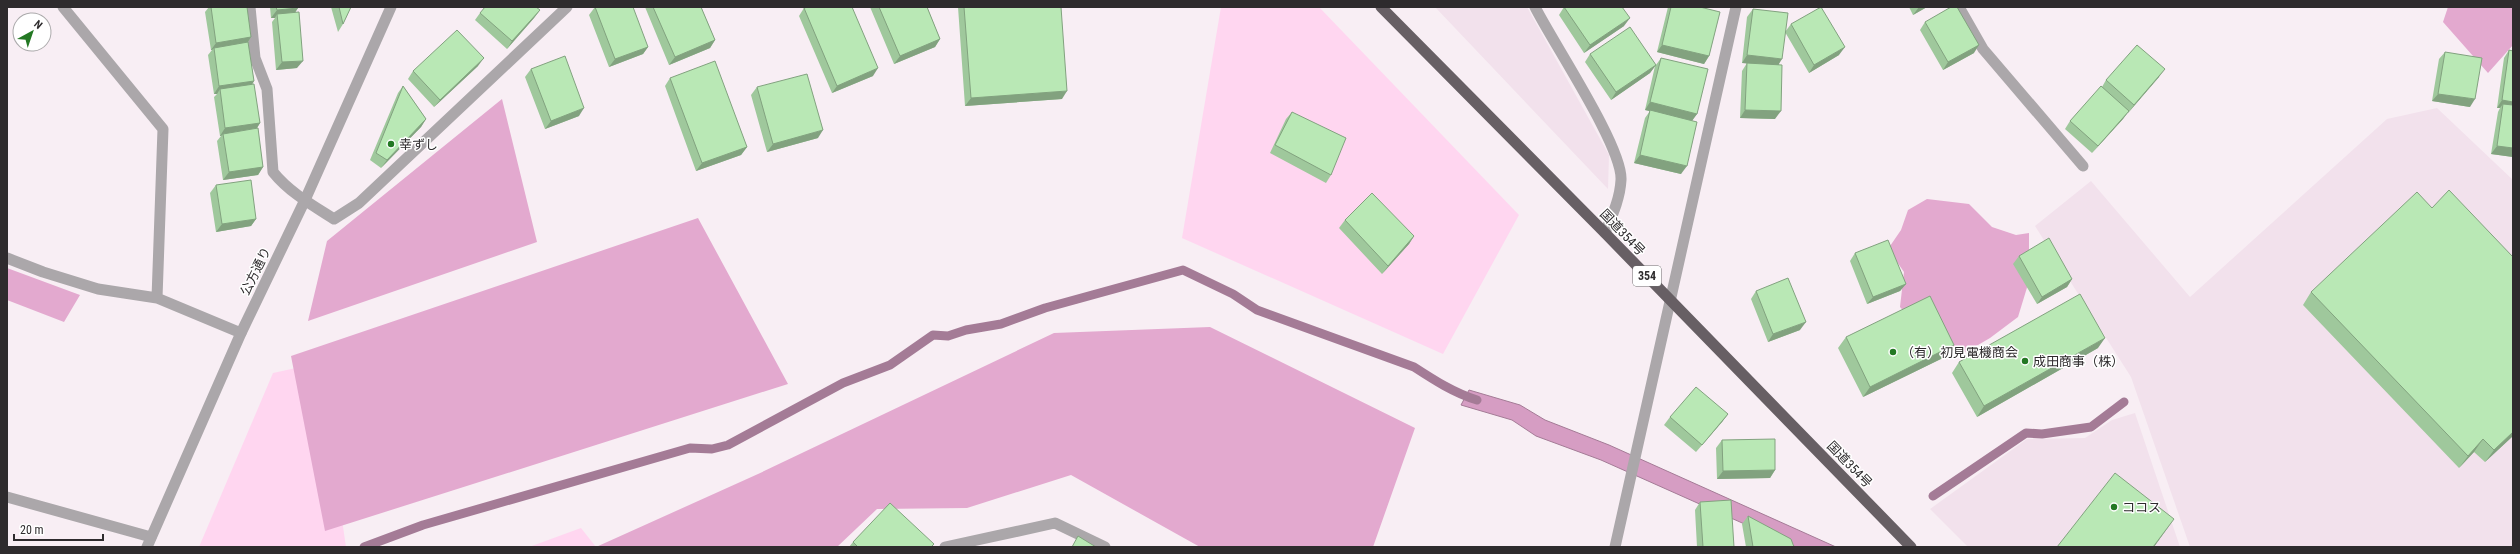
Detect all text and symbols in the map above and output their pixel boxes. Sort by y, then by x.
north arrow [12,12,52,52]
text: N [31,18,45,32]
place label: 幸ずし [399,137,438,152]
marker: 幸ずし [386,139,396,149]
street label: 国道354号 [1597,206,1648,259]
street label: 公方通り [237,245,274,298]
road number: 354 [1633,266,1661,286]
place label: （有）初見電機商会 [1901,345,2018,360]
marker: （有）初見電機商会 [1888,347,1898,357]
place label: 成田商事（株） [2033,354,2124,369]
marker: 成田商事（株） [2020,356,2030,366]
street label: 国道354号 [1824,438,1875,491]
place label: ココス [2122,500,2161,515]
marker: ココス [2109,502,2119,512]
scale bar [14,516,103,542]
text: 20 m [20,523,44,537]

